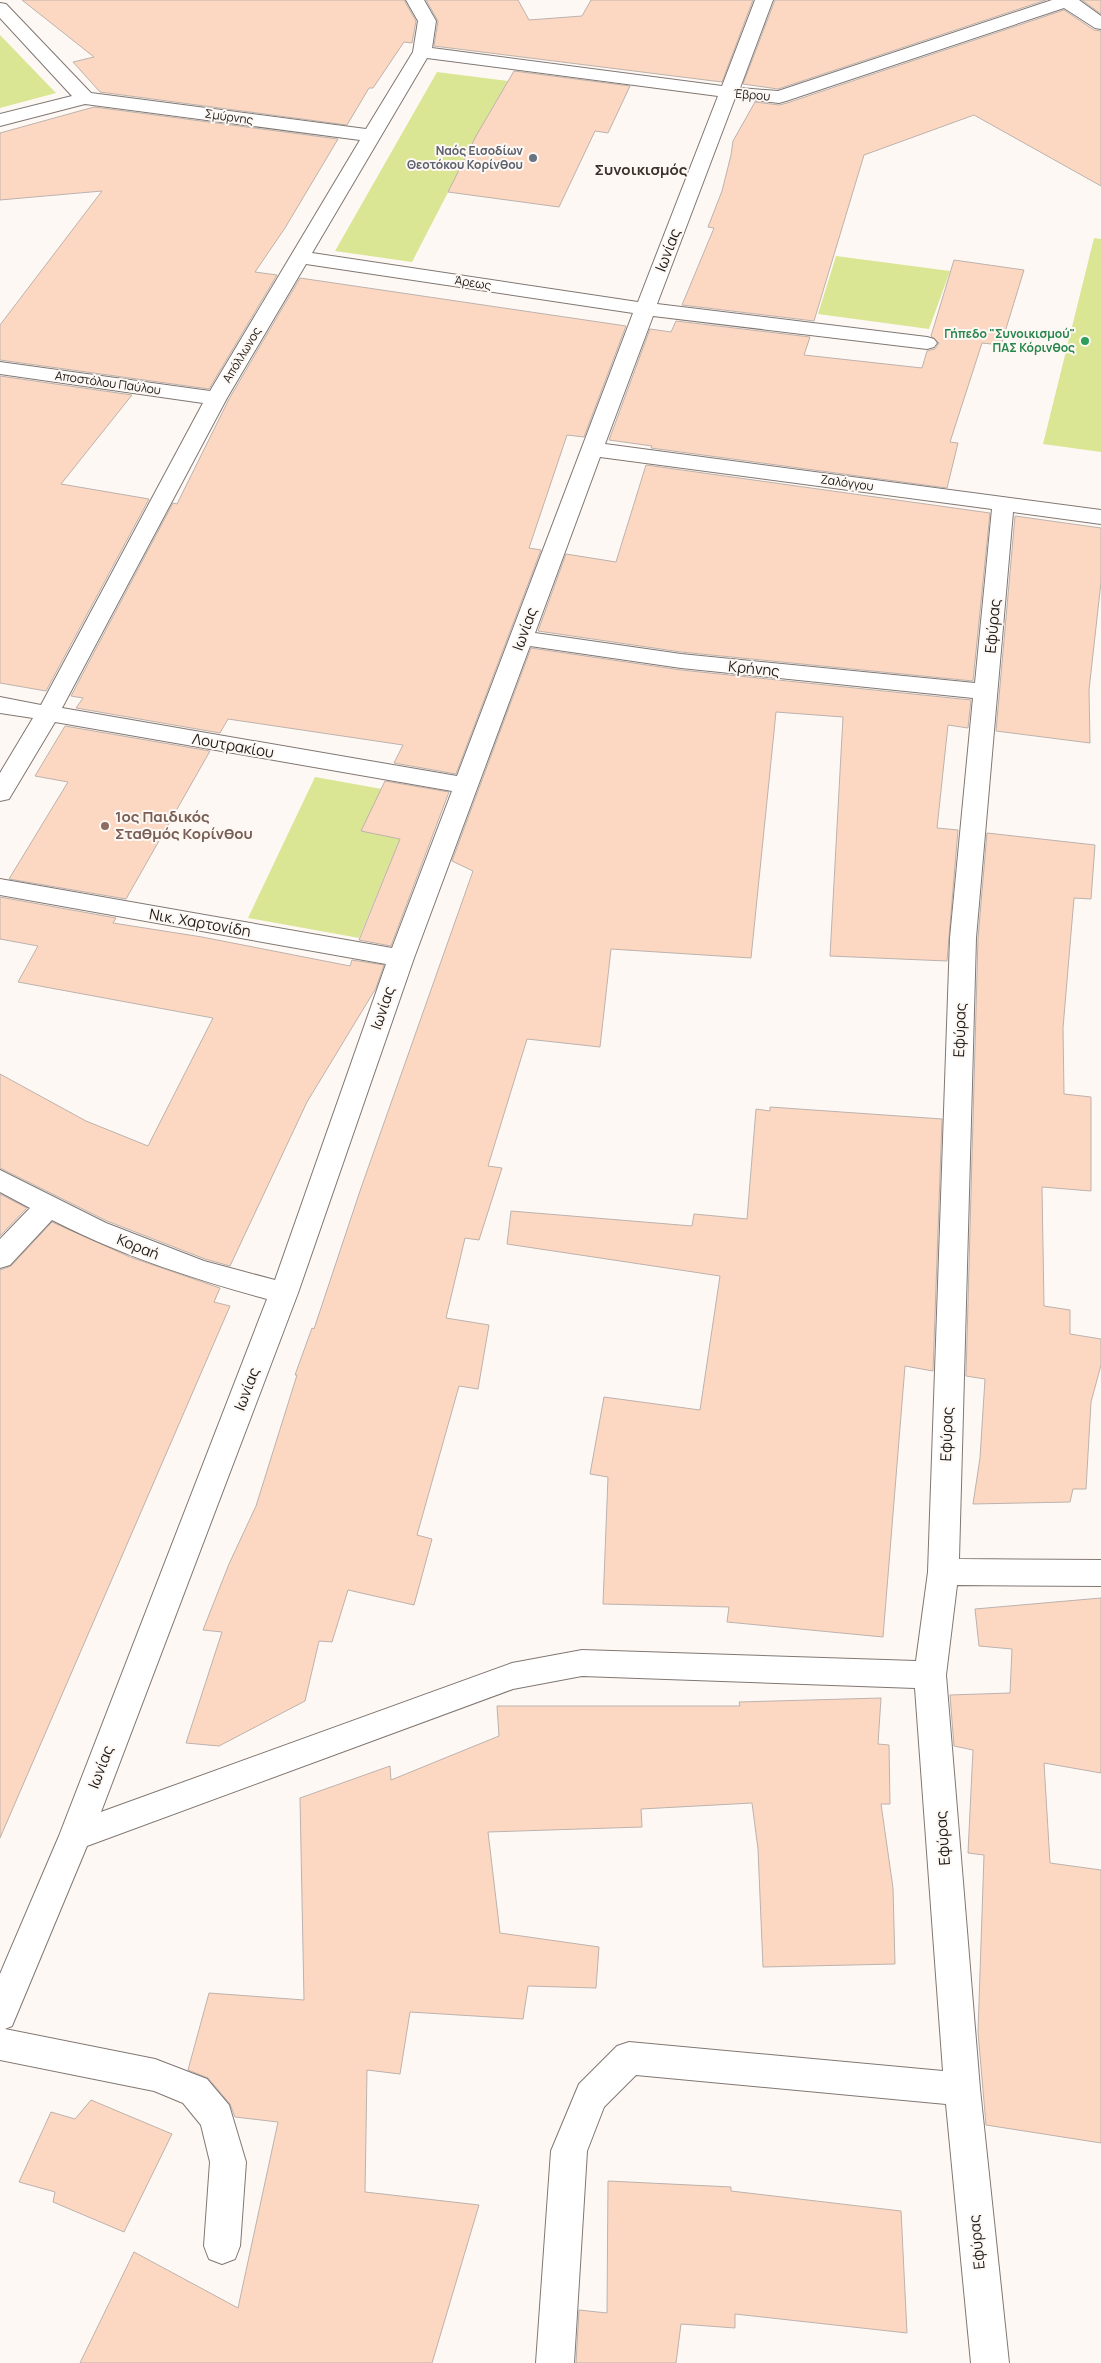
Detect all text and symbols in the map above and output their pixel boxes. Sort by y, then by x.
street label: Έβρου [733,84,771,105]
street label: Σμύρνης [204,105,255,128]
place label: Ναός Εισοδίων Θεοτόκου Κορίνθου [407,142,523,173]
marker: Ναός Εισοδίων Θεοτόκου Κορίνθου [527,152,539,164]
district label: Συνοικισμός [595,159,688,180]
street label: Ιωνίας [650,225,685,274]
street label: Άρεως [454,271,493,294]
street label: Απόλλωνος [218,323,265,386]
place label: Γήπεδο "Συνοικισμού" ΠΑΣ Κόρινθος [944,325,1075,356]
marker: Γήπεδο "Συνοικισμού" ΠΑΣ Κόρινθος [1079,335,1091,347]
street label: Αποστόλου Παύλου [54,367,162,398]
street label: Ζαλόγγου [819,470,875,495]
street label: Εφύρας [980,598,1005,654]
street label: Ιωνίας [507,604,542,653]
street label: Κρήνης [727,655,781,682]
street label: Λουτρακίου [191,728,276,763]
place label: 1ος Παιδικός Σταθμός Κορίνθου [115,806,253,844]
marker: 1ος Παιδικός Σταθμός Κορίνθου [99,820,111,832]
street label: Νικ. Χαρτονίδη [148,903,253,942]
street label: Ιωνίας [365,983,400,1032]
street label: Εφύρας [948,1002,971,1058]
street label: Κοραή [114,1229,163,1265]
street label: Ιωνίας [229,1364,264,1413]
street label: Εφύρας [935,1406,958,1462]
street label: Ιωνίας [83,1742,118,1791]
street label: Εφύρας [930,1810,955,1866]
street label: Εφύρας [963,2214,990,2270]

